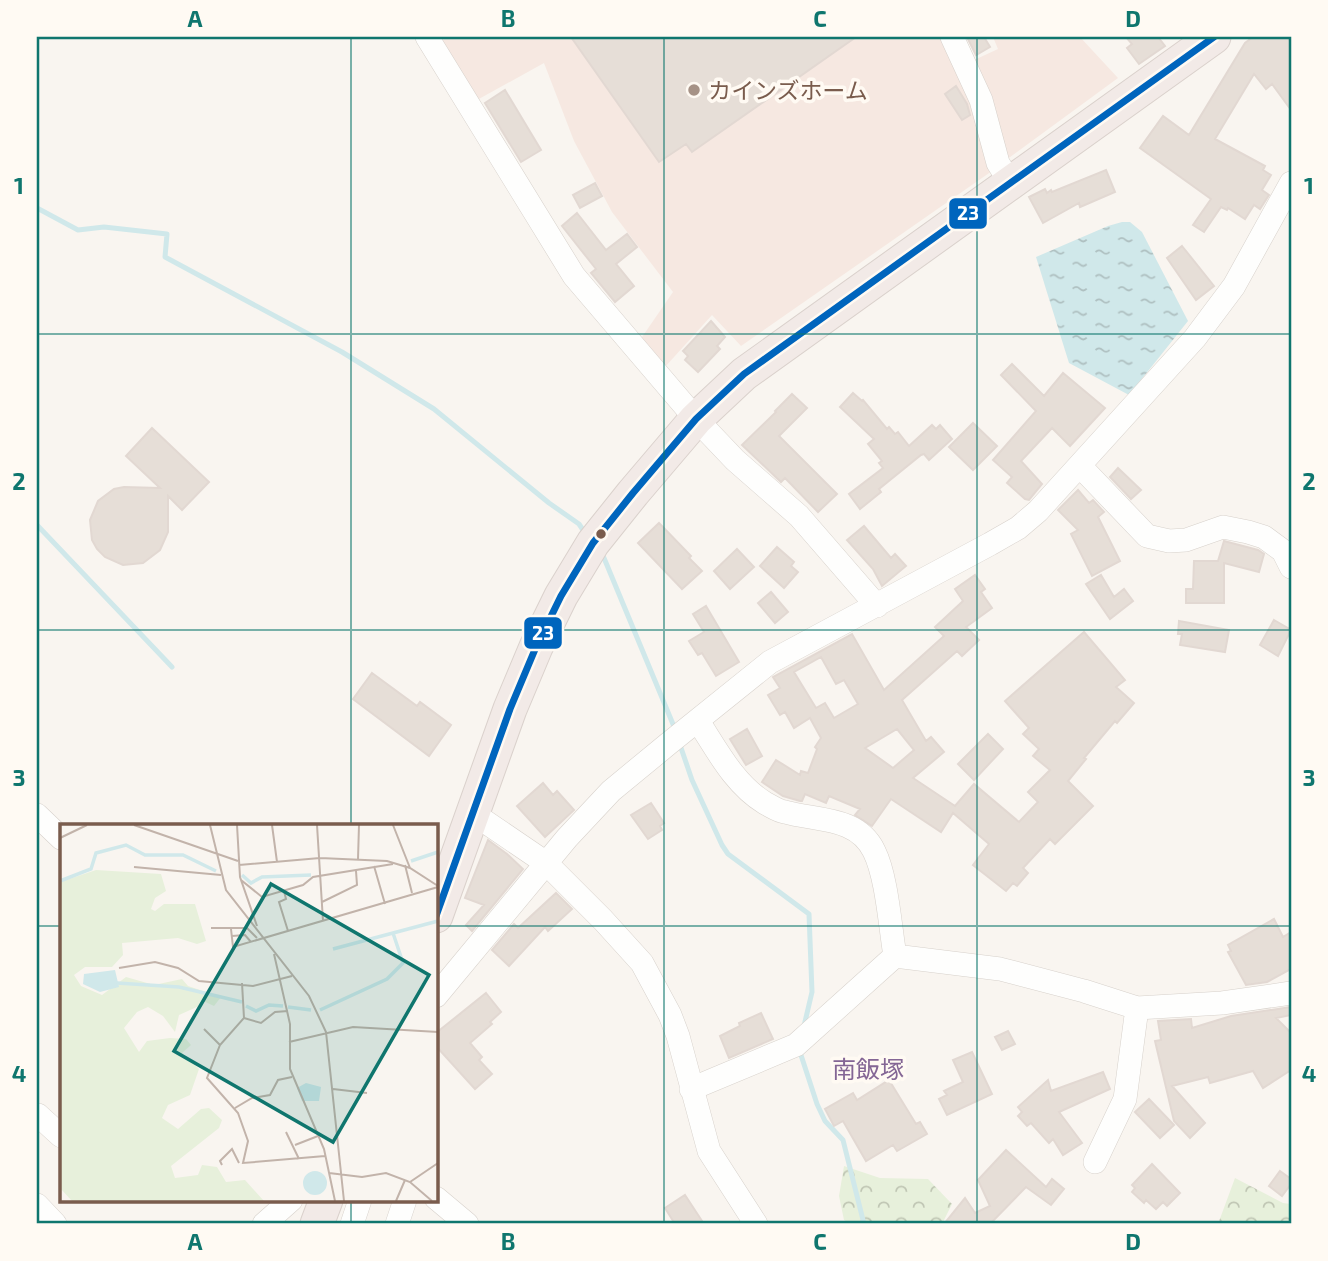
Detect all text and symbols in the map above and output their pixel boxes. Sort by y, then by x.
text: A [187,4,203,32]
text: B [501,4,515,32]
text: C [813,4,827,32]
text: D [1125,4,1141,32]
place label: カインズホーム [708,76,868,104]
marker: カインズホーム [686,82,702,98]
text: 1 [14,171,24,199]
text: 1 [1304,171,1314,199]
line badge: 23 [948,197,988,230]
text: 23 [957,201,979,224]
text: 2 [12,467,26,495]
text: 2 [1302,467,1316,495]
unlabelled marker [594,527,608,541]
line badge: 23 [523,616,563,650]
text: 23 [532,621,554,644]
text: 3 [12,763,26,791]
text: 3 [1302,763,1316,791]
inset map [60,824,438,1202]
district label: 南飯塚 [832,1054,904,1083]
text: 4 [12,1059,26,1087]
text: 4 [1302,1059,1316,1087]
text: A [187,1227,203,1255]
text: B [501,1227,515,1255]
text: C [813,1227,827,1255]
text: D [1125,1227,1141,1255]

